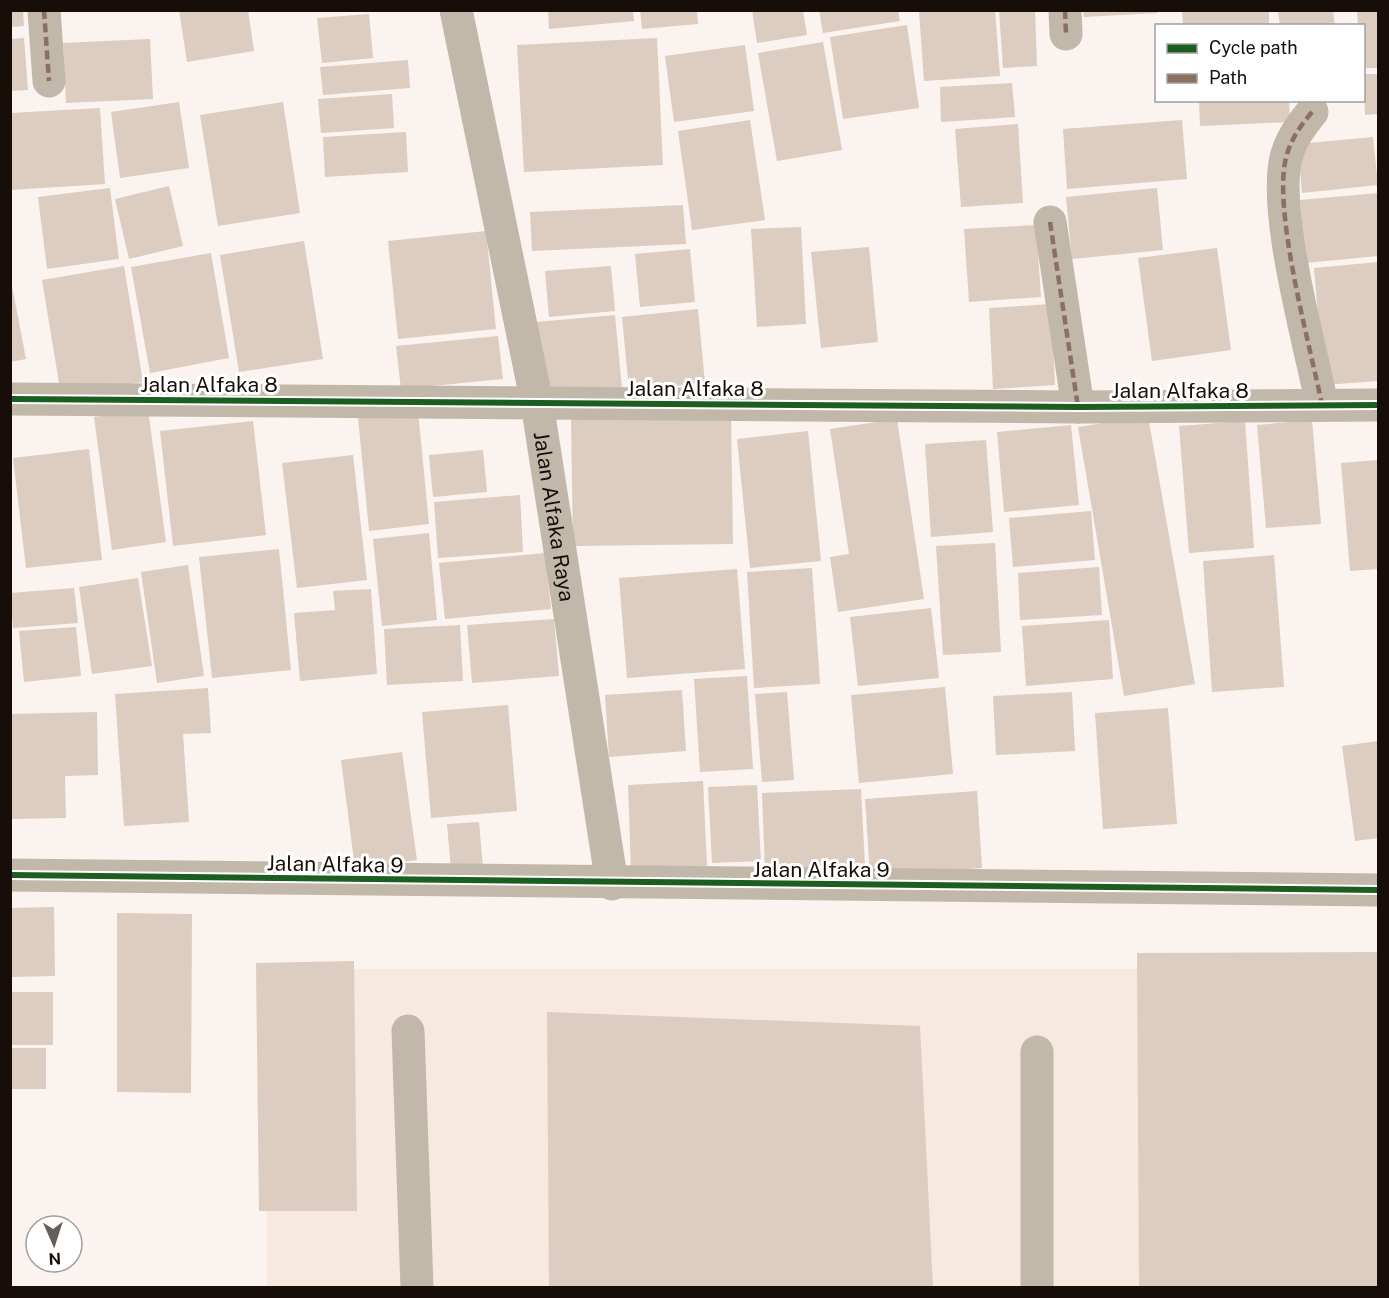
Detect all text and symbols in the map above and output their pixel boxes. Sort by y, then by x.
legend [1155,24,1365,102]
text: Cycle path [1209,37,1298,58]
text: Path [1209,67,1247,88]
street label: Jalan Alfaka 8 [140,372,278,397]
street label: Jalan Alfaka 8 [626,376,764,401]
street label: Jalan Alfaka 8 [1111,378,1249,403]
street label: Jalan Alfaka Raya [529,430,580,603]
street label: Jalan Alfaka 9 [266,850,404,878]
street label: Jalan Alfaka 9 [753,857,890,882]
north arrow [24,1214,84,1274]
text: N [48,1249,62,1268]

